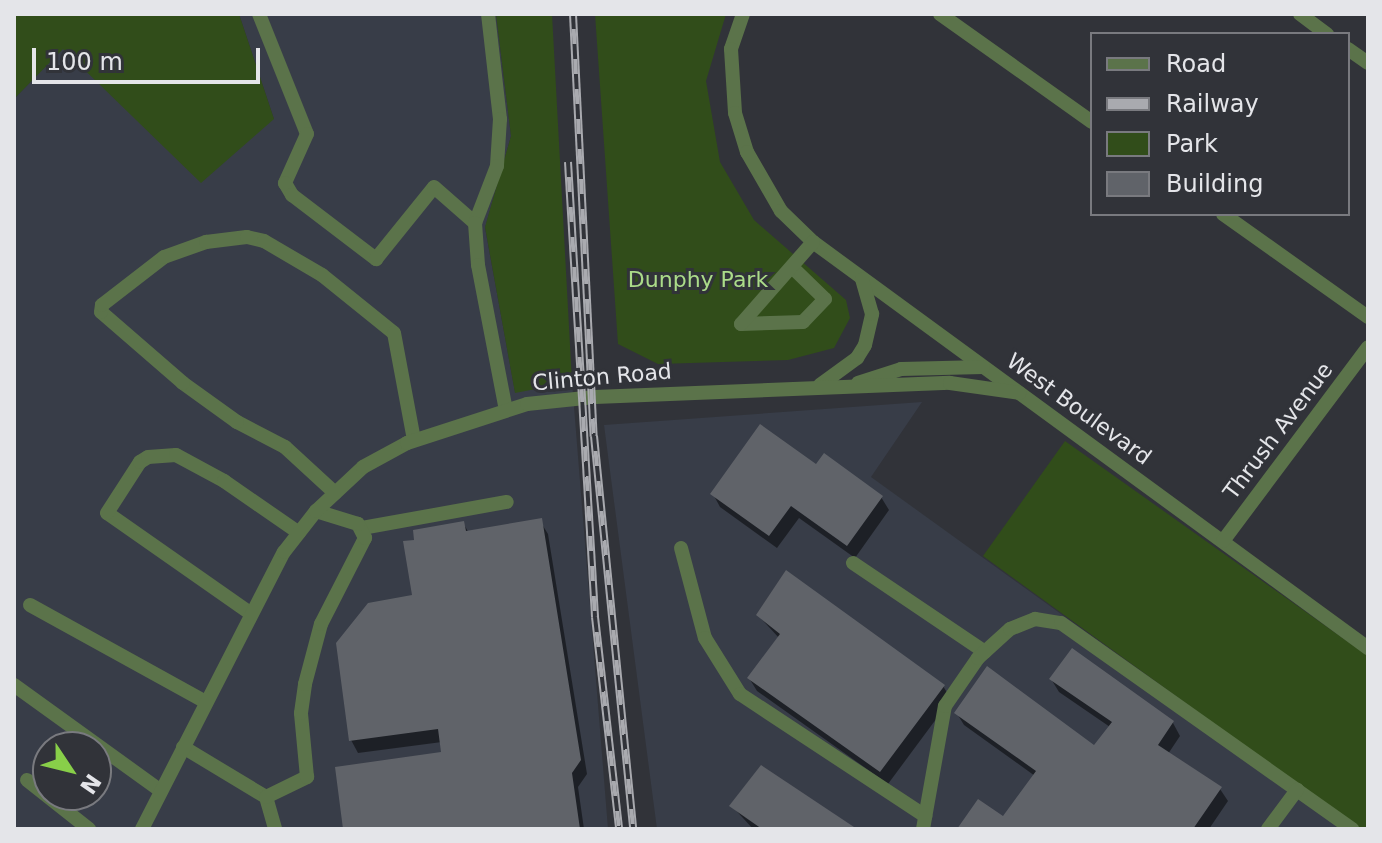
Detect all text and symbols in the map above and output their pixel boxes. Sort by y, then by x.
scale bar [36,32,264,82]
legend [1090,32,1350,216]
text: 100 m [46,48,123,76]
text: Road [1166,50,1226,78]
text: Railway [1166,90,1259,118]
text: Park [1166,130,1218,158]
text: Building [1166,170,1263,198]
park label: Dunphy Park [628,267,768,293]
street label: West Boulevard [1002,348,1156,470]
street label: Thrush Avenue [1218,357,1338,505]
street label: Clinton Road [531,358,673,396]
north arrow [32,731,112,811]
text: N [75,769,106,799]

